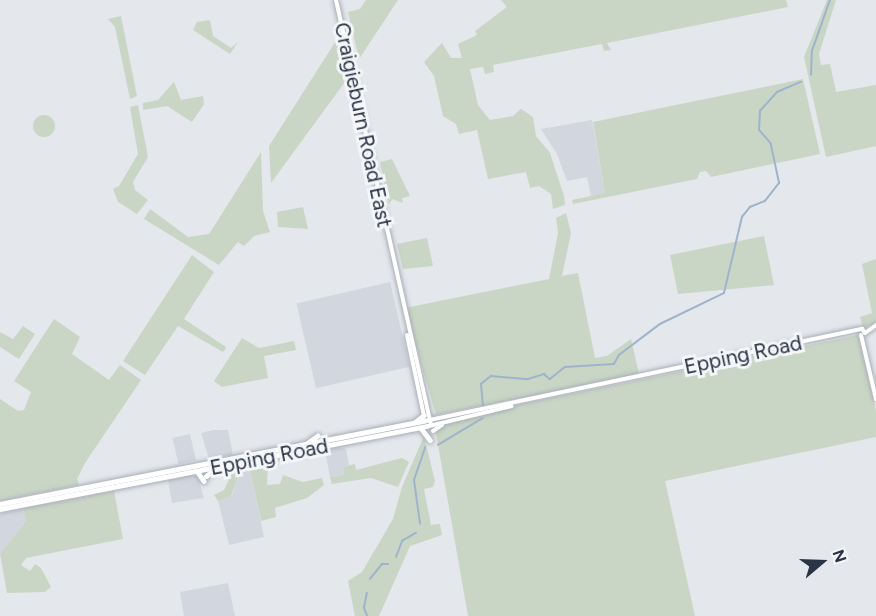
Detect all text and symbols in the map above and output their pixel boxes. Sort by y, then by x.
street label: Craigieburn Road East [329,20,397,230]
street label: Epping Road [682,330,804,380]
street label: Epping Road [208,433,330,481]
north arrow [792,532,852,592]
text: N [828,547,850,565]

